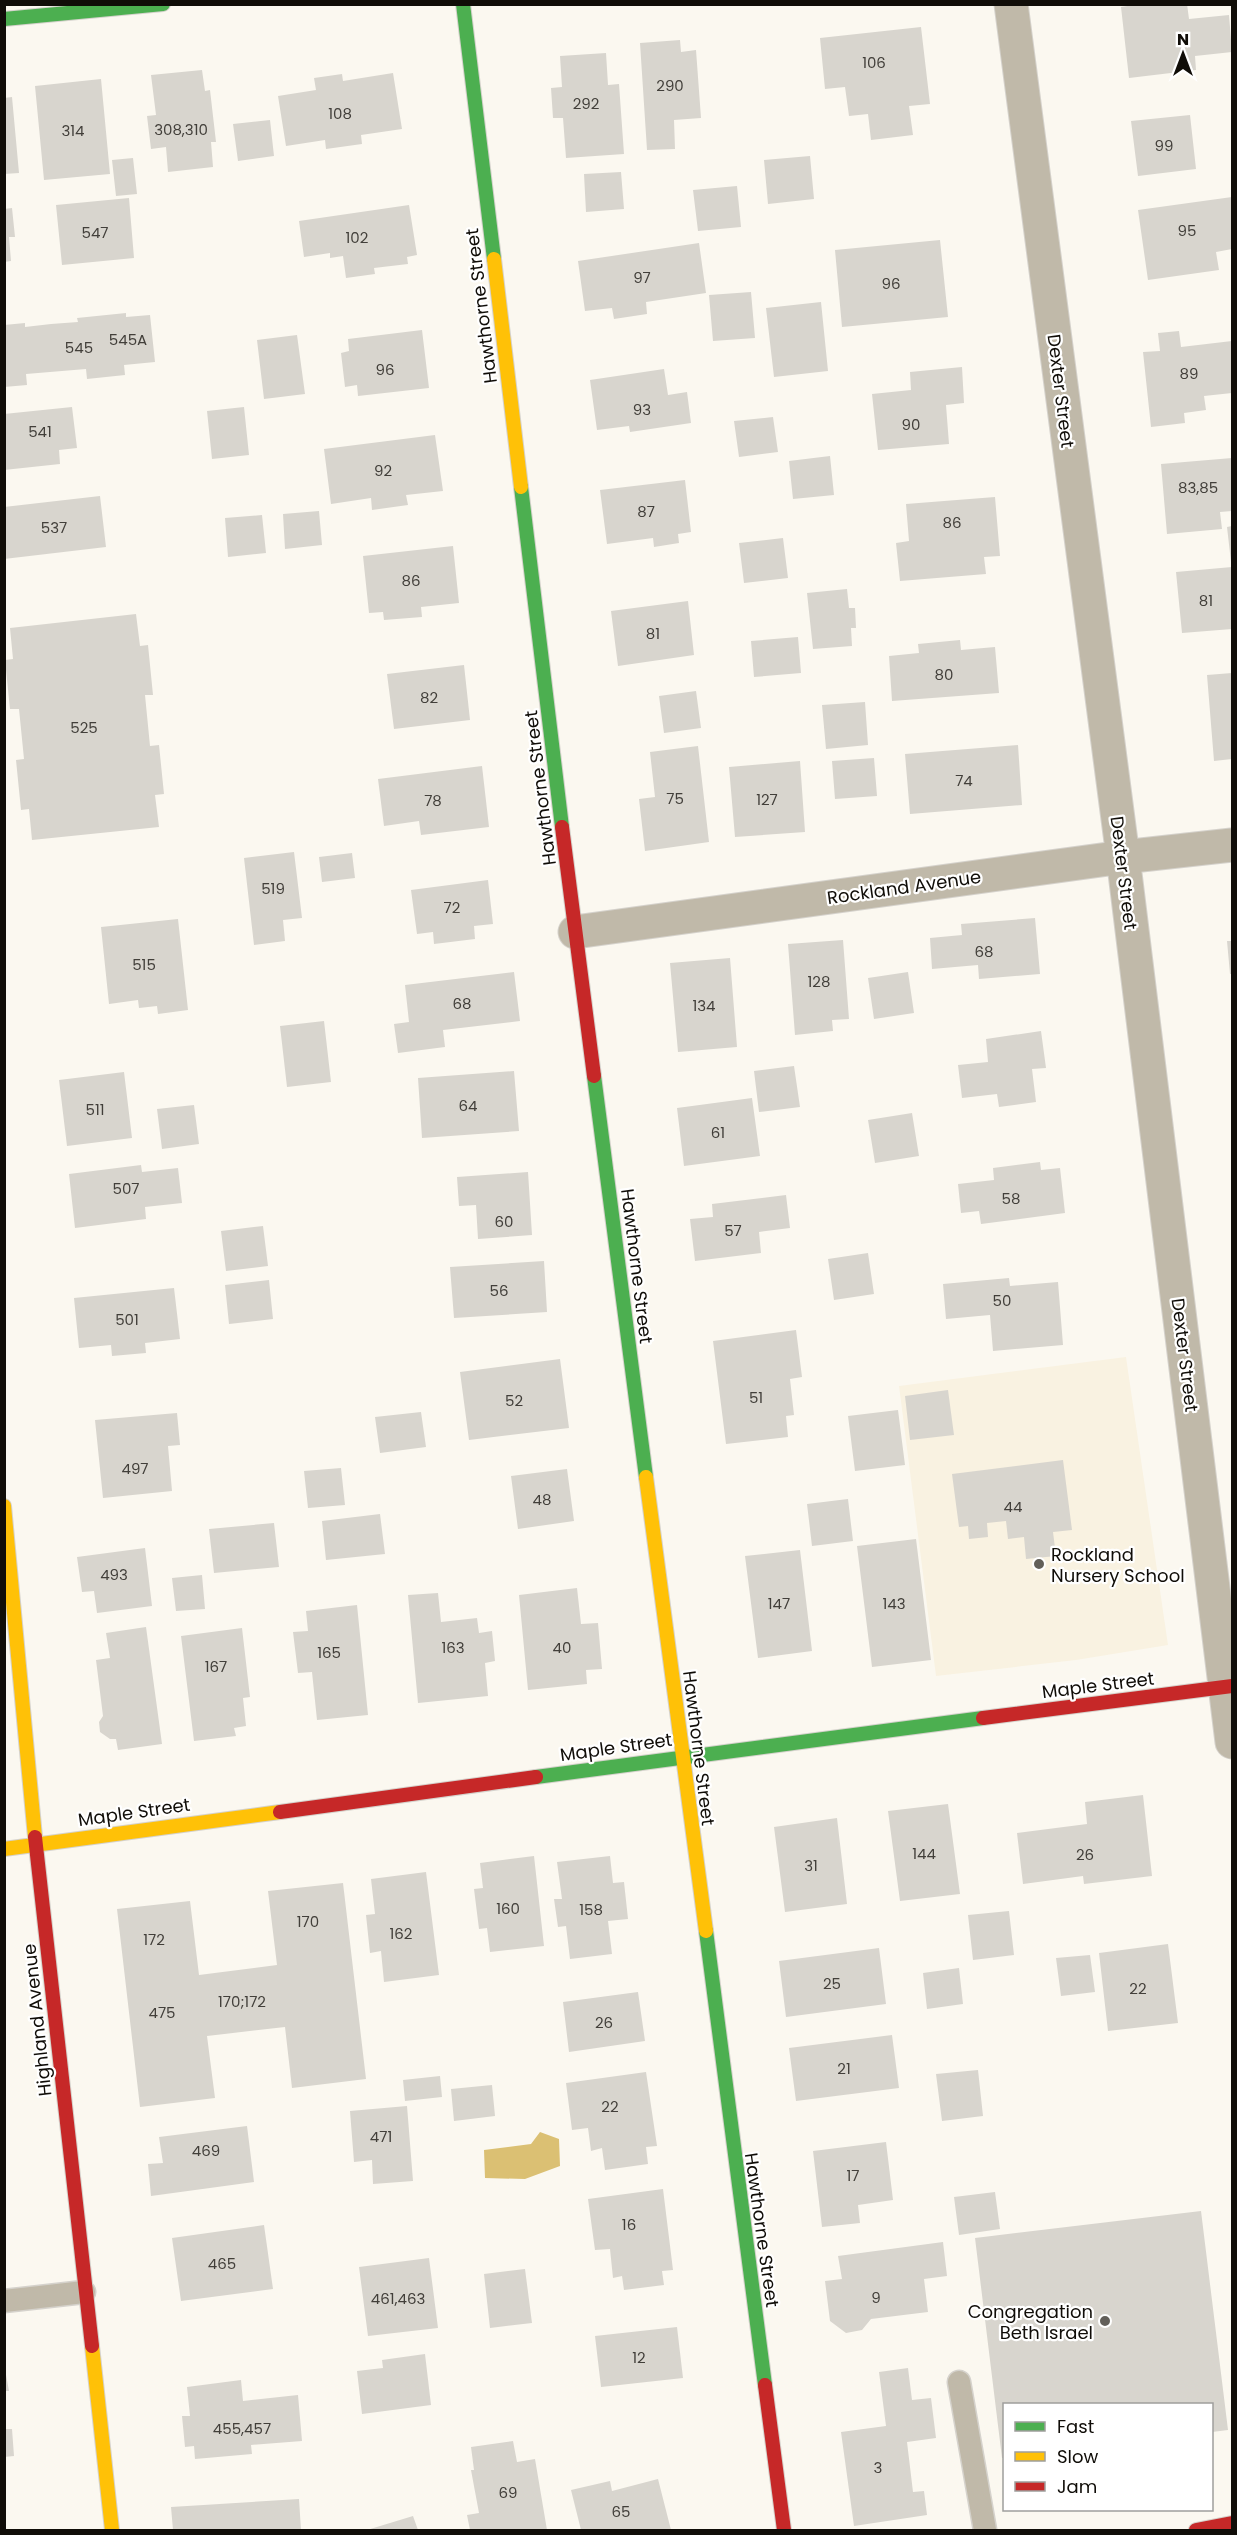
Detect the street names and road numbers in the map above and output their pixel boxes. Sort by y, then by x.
street label: Hawthorne Street [459,227,503,385]
street label: Dexter Street [1042,333,1080,449]
street label: Hawthorne Street [518,709,562,867]
street label: Dexter Street [1105,815,1143,931]
street label: Rockland Avenue [825,864,983,910]
street label: Hawthorne Street [615,1187,659,1345]
street label: Dexter Street [1166,1297,1204,1413]
street label: Maple Street [1040,1666,1156,1704]
street label: Hawthorne Street [677,1669,721,1827]
street label: Maple Street [558,1727,674,1767]
street label: Maple Street [76,1792,192,1832]
street label: Highland Avenue [17,1942,57,2098]
street label: Hawthorne Street [739,2151,785,2309]

